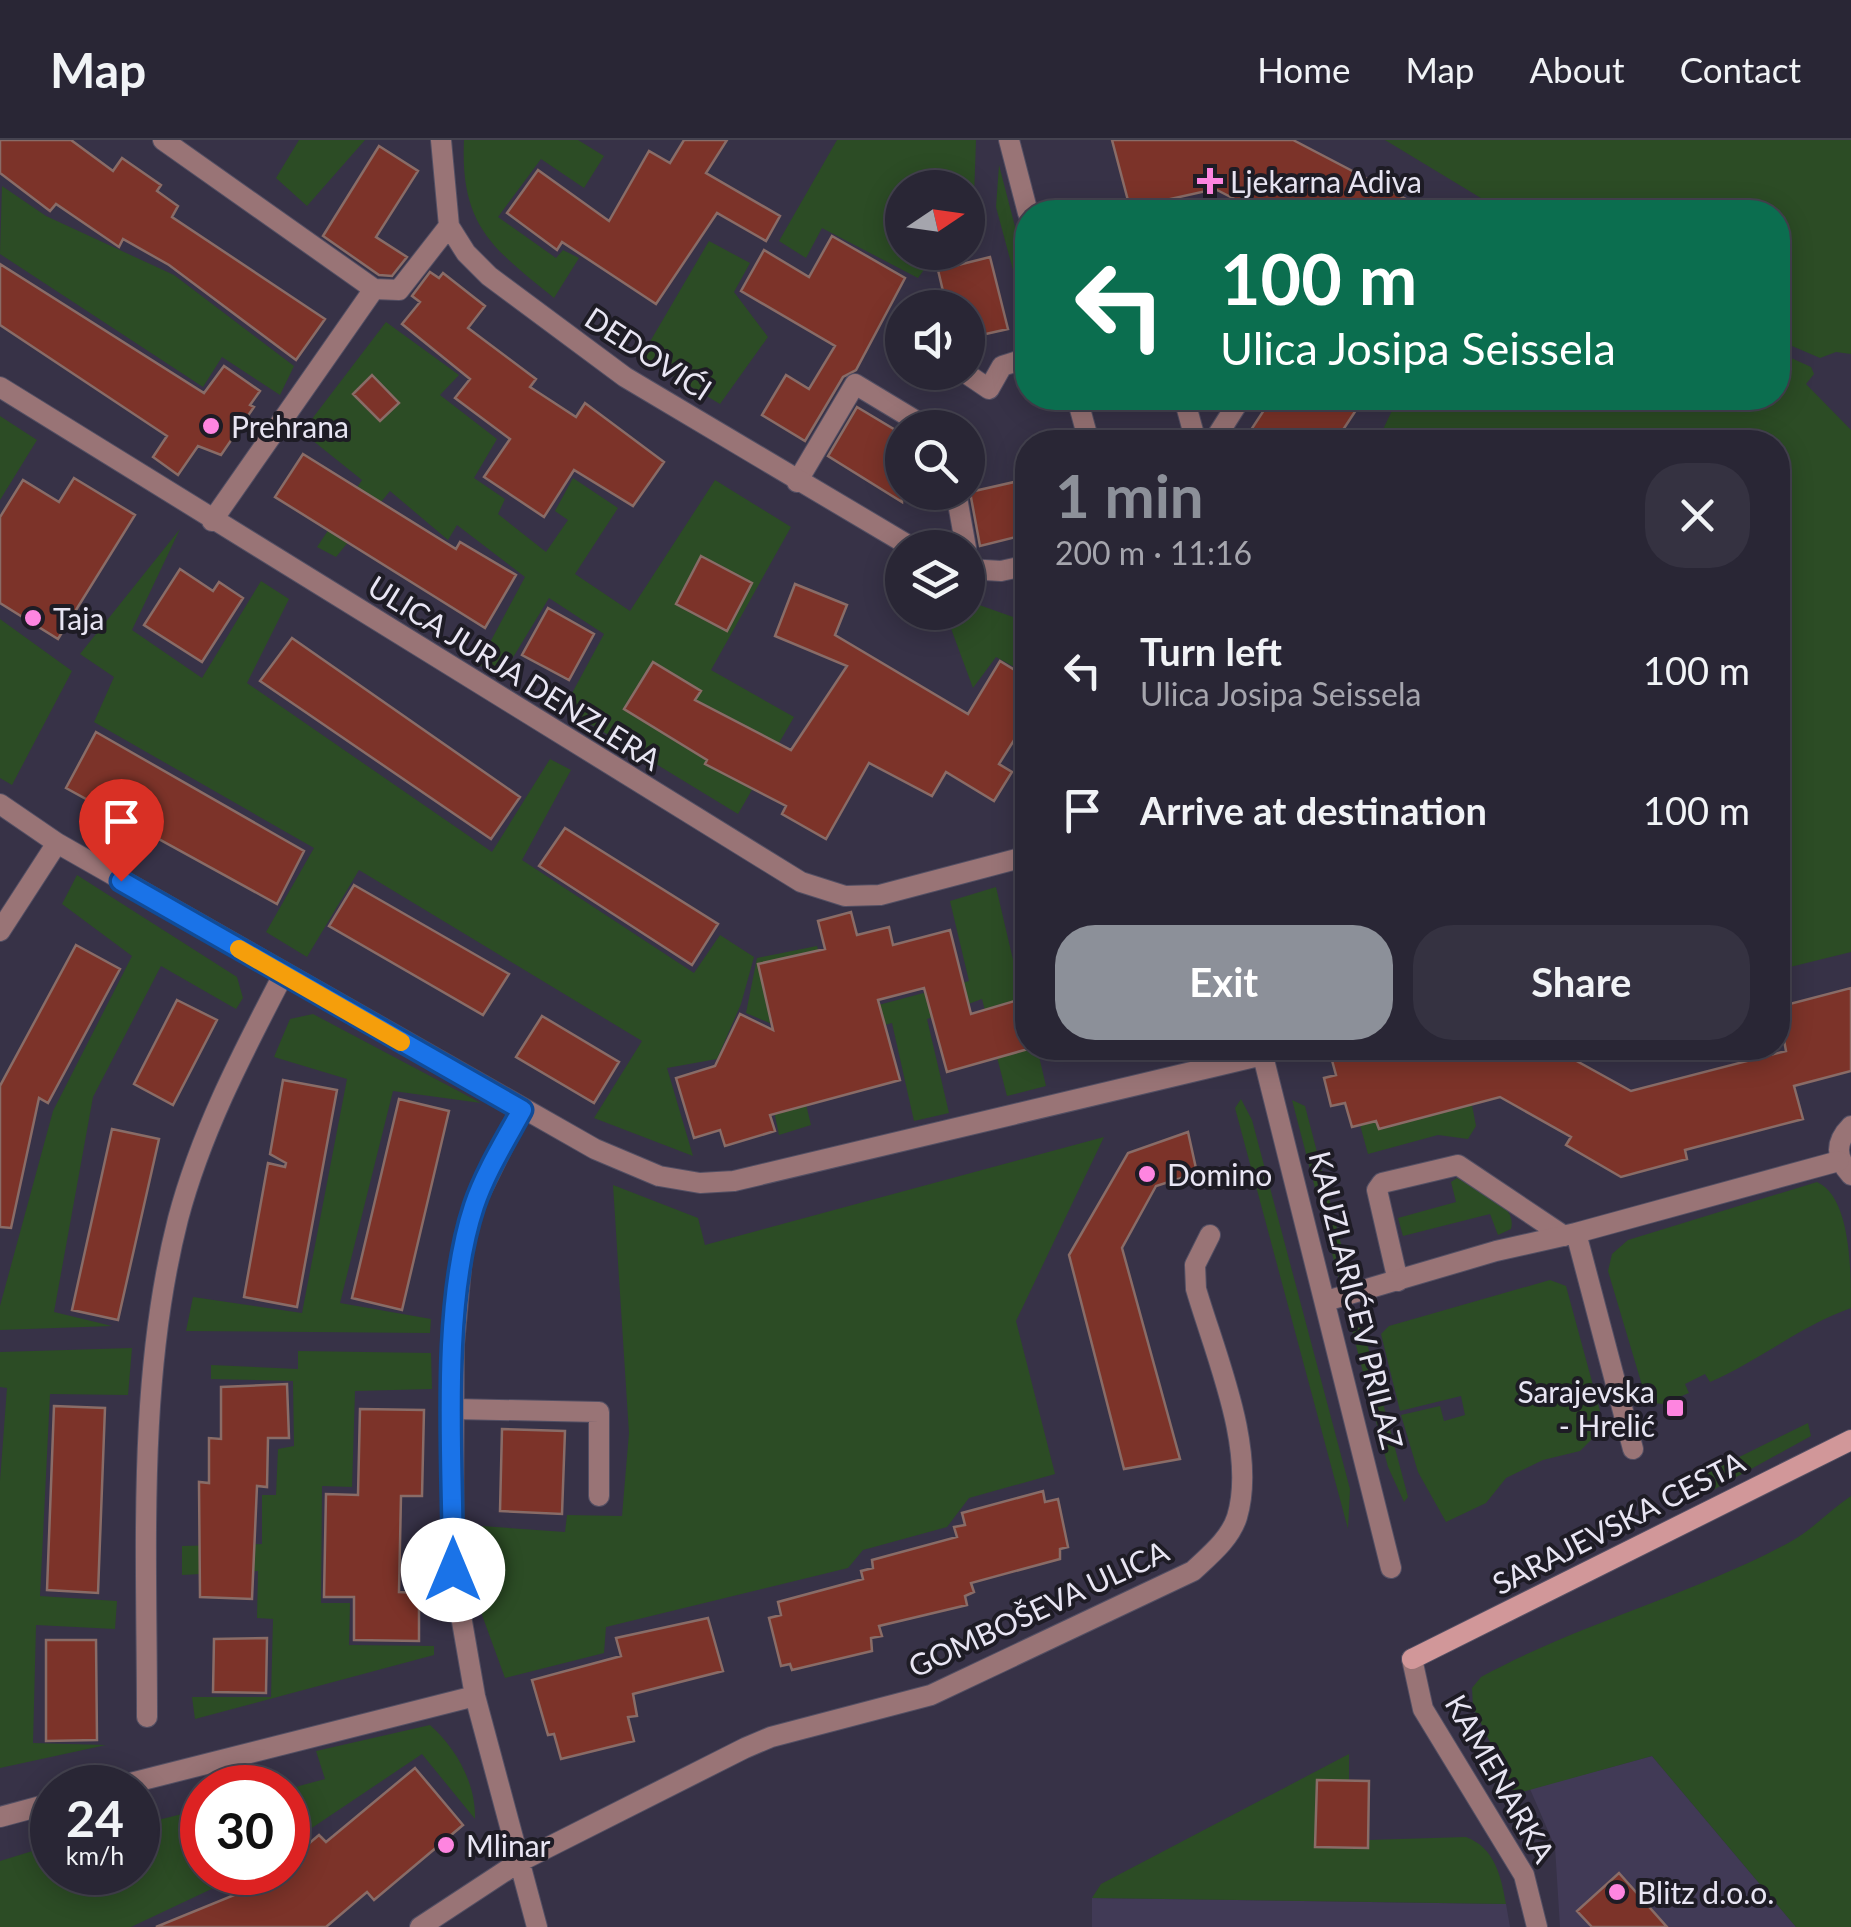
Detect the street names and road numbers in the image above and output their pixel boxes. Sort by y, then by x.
street label: DEDOVIĆI [579,299,719,407]
street label: ULICA JURJA DENZLERA [362,567,668,777]
street label: KAUZLARIĆEV PRILAZ [1303,1147,1411,1453]
street label: SARAJEVSKA CESTA [1486,1443,1751,1601]
street label: GOMBOŠEVA ULICA [902,1532,1174,1684]
street label: KAMENARKA [1439,1688,1564,1869]

